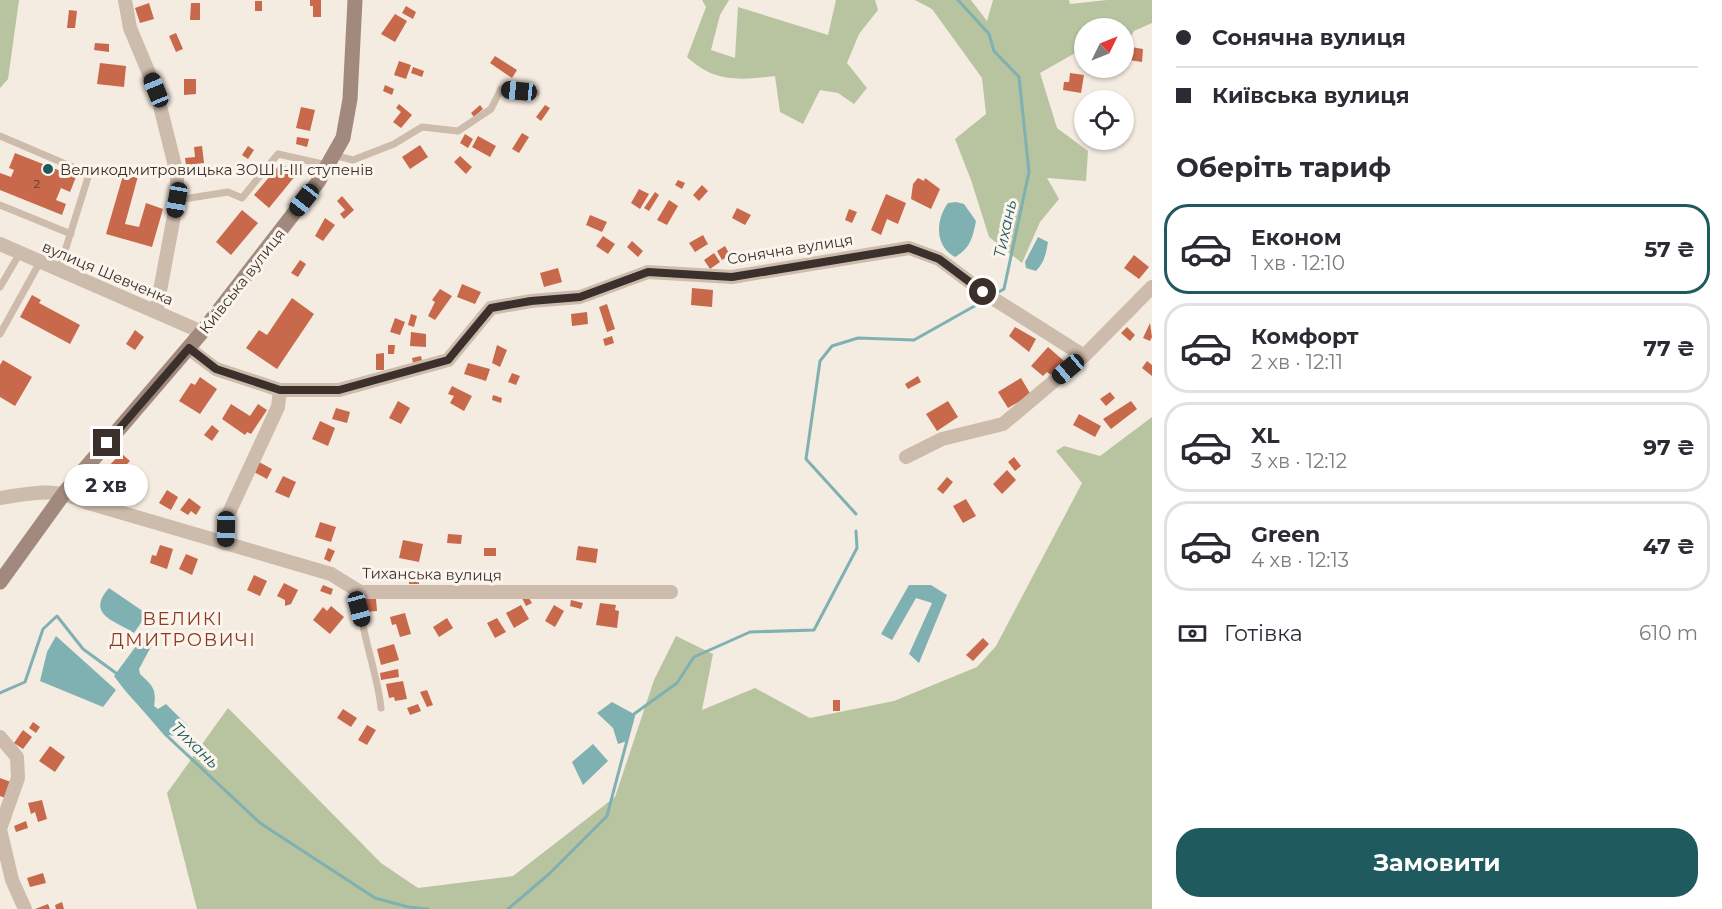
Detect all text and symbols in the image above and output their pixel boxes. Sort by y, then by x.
north arrow [1074,18,1134,78]
map controls [1074,18,1134,150]
text: Сонячна вулиця [1212,24,1406,51]
car [141,70,171,110]
car [500,80,538,102]
text: Київська вулиця [1212,82,1410,109]
button: locate [1074,90,1134,150]
text: Оберіть тариф [1176,151,1391,184]
place label: Великодмитровицька ЗОШ І-ІІІ ступенів [60,160,373,179]
marker: Великодмитровицька ЗОШ І-ІІІ ступенів [41,162,55,176]
house number: 2 [34,176,41,191]
car [286,180,322,220]
car [165,181,189,219]
water label: Тихань [990,198,1020,260]
icon: car [1179,222,1233,276]
text: Економ [1251,224,1342,251]
street label: Київська вулиця [195,225,289,337]
street label: Сонячна вулиця [726,230,854,268]
text: 57 ₴ [1644,236,1695,263]
street label: вулиця Шевченка [40,237,176,309]
text: 1 хв · 12:10 [1251,251,1345,275]
route start [969,278,996,305]
icon: car [1179,321,1233,375]
text: Комфорт [1251,323,1359,350]
text: 77 ₴ [1643,335,1695,362]
text: 2 хв · 12:11 [1251,350,1343,374]
car [1048,351,1088,387]
icon: car [1179,420,1233,474]
text: XL [1251,422,1280,449]
route end [93,429,120,456]
text: 97 ₴ [1643,434,1695,461]
text: 3 хв · 12:12 [1251,449,1347,473]
callout: 2 хв [65,464,149,506]
text: 2 хв [85,473,127,497]
car [217,511,235,547]
icon: car [1179,519,1233,573]
text: Green [1251,521,1320,548]
text: 47 ₴ [1643,533,1695,560]
text: 4 хв · 12:13 [1251,548,1349,572]
street label: Тиханська вулиця [362,563,502,585]
car [346,589,372,629]
district label: ВЕЛИКІ ДМИТРОВИЧІ [110,608,256,651]
icon: cash [1176,617,1209,650]
text: Готівка [1224,620,1303,647]
text: 610 m [1639,621,1698,645]
water label: Тихань [167,718,223,772]
button: Замовити [1176,828,1698,897]

